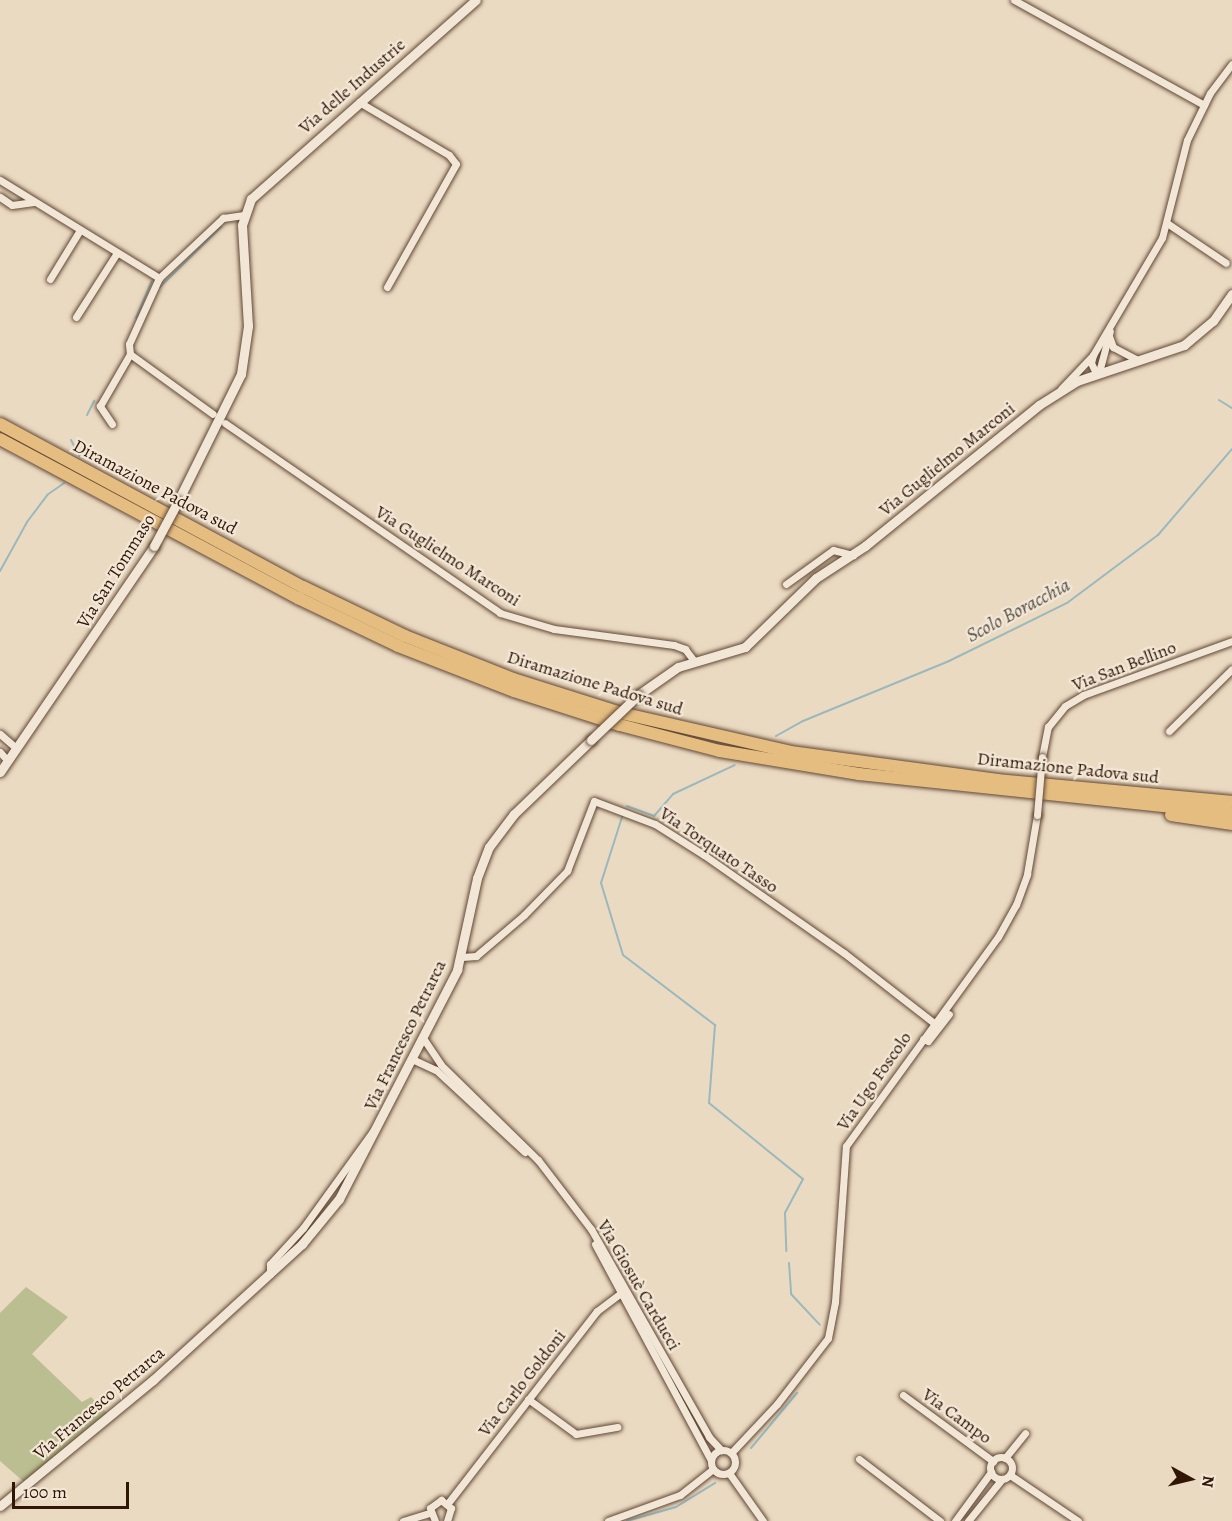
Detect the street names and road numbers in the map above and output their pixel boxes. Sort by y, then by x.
street label: Via delle Industrie [294,34,410,138]
street label: Via Guglielmo Marconi [875,398,1019,520]
street label: Diramazione Padova sud [69,435,241,539]
street label: Via Guglielmo Marconi [371,501,525,611]
street label: Via San Tommaso [72,510,160,632]
street label: Via San Bellino [1069,636,1179,696]
street label: Diramazione Padova sud [505,646,685,720]
street label: Diramazione Padova sud [976,748,1160,788]
street label: Via Torquato Tasso [656,802,782,898]
street label: Via Francesco Petrarca [359,956,451,1114]
street label: Via Ugo Foscolo [832,1028,916,1134]
street label: Via Giosuè Carducci [593,1216,685,1354]
street label: Via Carlo Goldoni [474,1325,570,1441]
street label: Via Francesco Petrarca [29,1342,169,1464]
street label: Via Campo [918,1384,996,1448]

